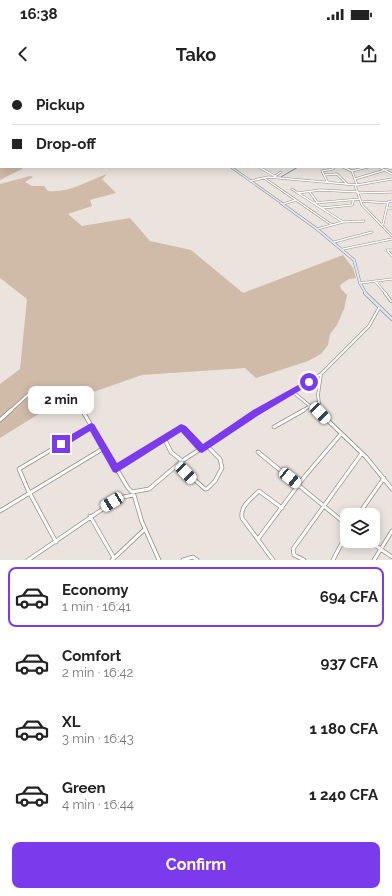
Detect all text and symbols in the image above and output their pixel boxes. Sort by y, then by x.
text: 16:38 [20,5,58,23]
icon: back [12,43,34,65]
icon: share [358,43,380,65]
text: Tako [176,44,216,65]
text: Pickup [36,96,85,114]
text: Drop-off [36,135,96,153]
route start [300,373,318,391]
callout: 2 min [28,386,94,414]
text: 2 min [44,392,78,407]
car [307,400,333,426]
route end [52,435,70,453]
car [173,460,199,486]
car [277,466,303,490]
car [99,491,125,513]
map controls [340,508,380,548]
button: layers [340,508,380,548]
icon: car [14,579,50,615]
text: Economy [62,581,129,599]
text: 694 CFA [320,588,378,606]
text: 1 min · 16:41 [62,599,131,614]
icon: car [14,645,50,681]
text: Comfort [62,647,121,665]
text: 937 CFA [321,654,378,672]
text: 2 min · 16:42 [62,665,133,680]
icon: car [14,711,50,747]
text: XL [62,713,80,731]
text: 1 180 CFA [309,720,378,738]
text: 3 min · 16:43 [62,731,134,746]
icon: car [14,777,50,813]
text: Green [62,779,106,797]
text: 1 240 CFA [309,786,378,804]
text: 4 min · 16:44 [62,797,134,812]
button: Confirm [12,842,380,888]

